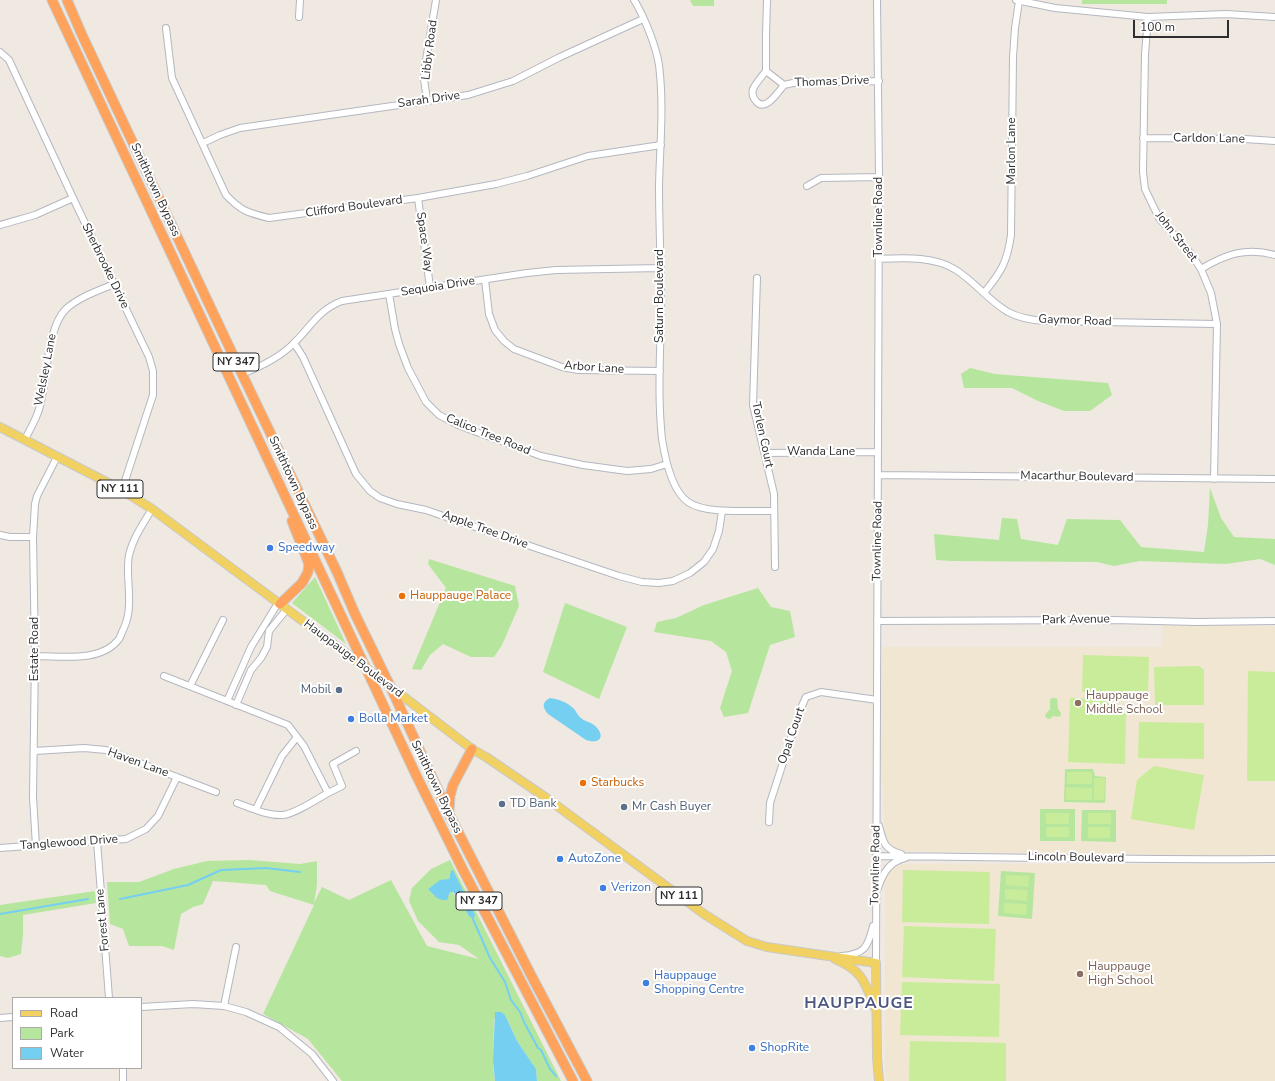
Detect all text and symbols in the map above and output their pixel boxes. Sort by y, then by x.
scale bar [1135,12,1231,38]
street label: Libby Road [419,19,441,81]
text: 100 m [1140,19,1175,35]
street label: Thomas Drive [794,74,870,90]
street label: Sarah Drive [397,89,461,111]
street label: Marlon Lane [1005,117,1019,185]
street label: Carldon Lane [1173,131,1245,147]
street label: Smithtown Bypass [127,141,183,239]
street label: Townline Road [872,177,886,257]
street label: Clifford Boulevard [304,193,404,221]
street label: John Street [1152,209,1200,265]
street label: Space Way [413,211,435,273]
street label: Sherbrooke Drive [78,221,132,311]
street label: Saturn Boulevard [653,249,667,343]
street label: Sequoia Drive [400,274,476,300]
street label: Gaymor Road [1038,313,1112,329]
street label: Welsley Lane [32,333,60,407]
road number: NY 347 [213,353,259,371]
street label: Arbor Lane [563,359,625,377]
street label: Torlen Court [748,401,776,469]
street label: Calico Tree Road [444,411,532,459]
street label: Smithtown Bypass [265,434,321,532]
street label: Wanda Lane [787,445,855,459]
street label: Macarthur Boulevard [1020,469,1134,485]
road number: NY 111 [97,480,143,498]
street label: Townline Road [870,501,886,581]
street label: Apple Tree Drive [440,508,530,552]
place label: Speedway [278,541,335,555]
marker: Speedway [265,543,275,553]
place label: Hauppauge Palace [410,589,511,603]
marker: Hauppauge Palace [397,591,407,601]
street label: Park Avenue [1042,612,1110,628]
street label: Estate Road [28,617,42,681]
street label: Hauppauge Boulevard [300,617,406,701]
place label: Mobil [301,683,331,697]
marker: Mobil [334,685,344,695]
place label: Hauppauge Middle School [1086,689,1163,717]
marker: Hauppauge Middle School [1073,698,1083,708]
street label: Opal Court [776,706,808,766]
place label: Bolla Market [359,712,428,726]
marker: Bolla Market [346,714,356,724]
street label: Smithtown Bypass [407,738,465,836]
street label: Haven Lane [106,745,170,781]
place label: Starbucks [591,776,644,790]
marker: Starbucks [578,778,588,788]
place label: TD Bank [510,797,556,811]
marker: TD Bank [497,799,507,809]
place label: Mr Cash Buyer [632,800,711,814]
marker: Mr Cash Buyer [619,802,629,812]
street label: Townline Road [868,825,884,905]
street label: Tanglewood Drive [20,832,118,854]
street label: Lincoln Boulevard [1028,850,1124,866]
place label: AutoZone [568,852,621,866]
marker: AutoZone [555,854,565,864]
place label: Verizon [611,881,651,895]
marker: Verizon [598,883,608,893]
road number: NY 111 [656,887,702,905]
street label: Forest Lane [93,888,113,952]
road number: NY 347 [456,892,502,910]
place label: Hauppauge High School [1088,960,1153,988]
place label: Hauppauge Shopping Centre [654,969,744,997]
marker: Hauppauge High School [1075,969,1085,979]
marker: Hauppauge Shopping Centre [641,978,651,988]
district label: HAUPPAUGE [804,994,914,1014]
legend [12,997,142,1069]
text: Road [50,1005,78,1021]
text: Park [50,1025,74,1041]
place label: ShopRite [760,1041,809,1055]
marker: ShopRite [747,1043,757,1053]
text: Water [50,1045,84,1061]

